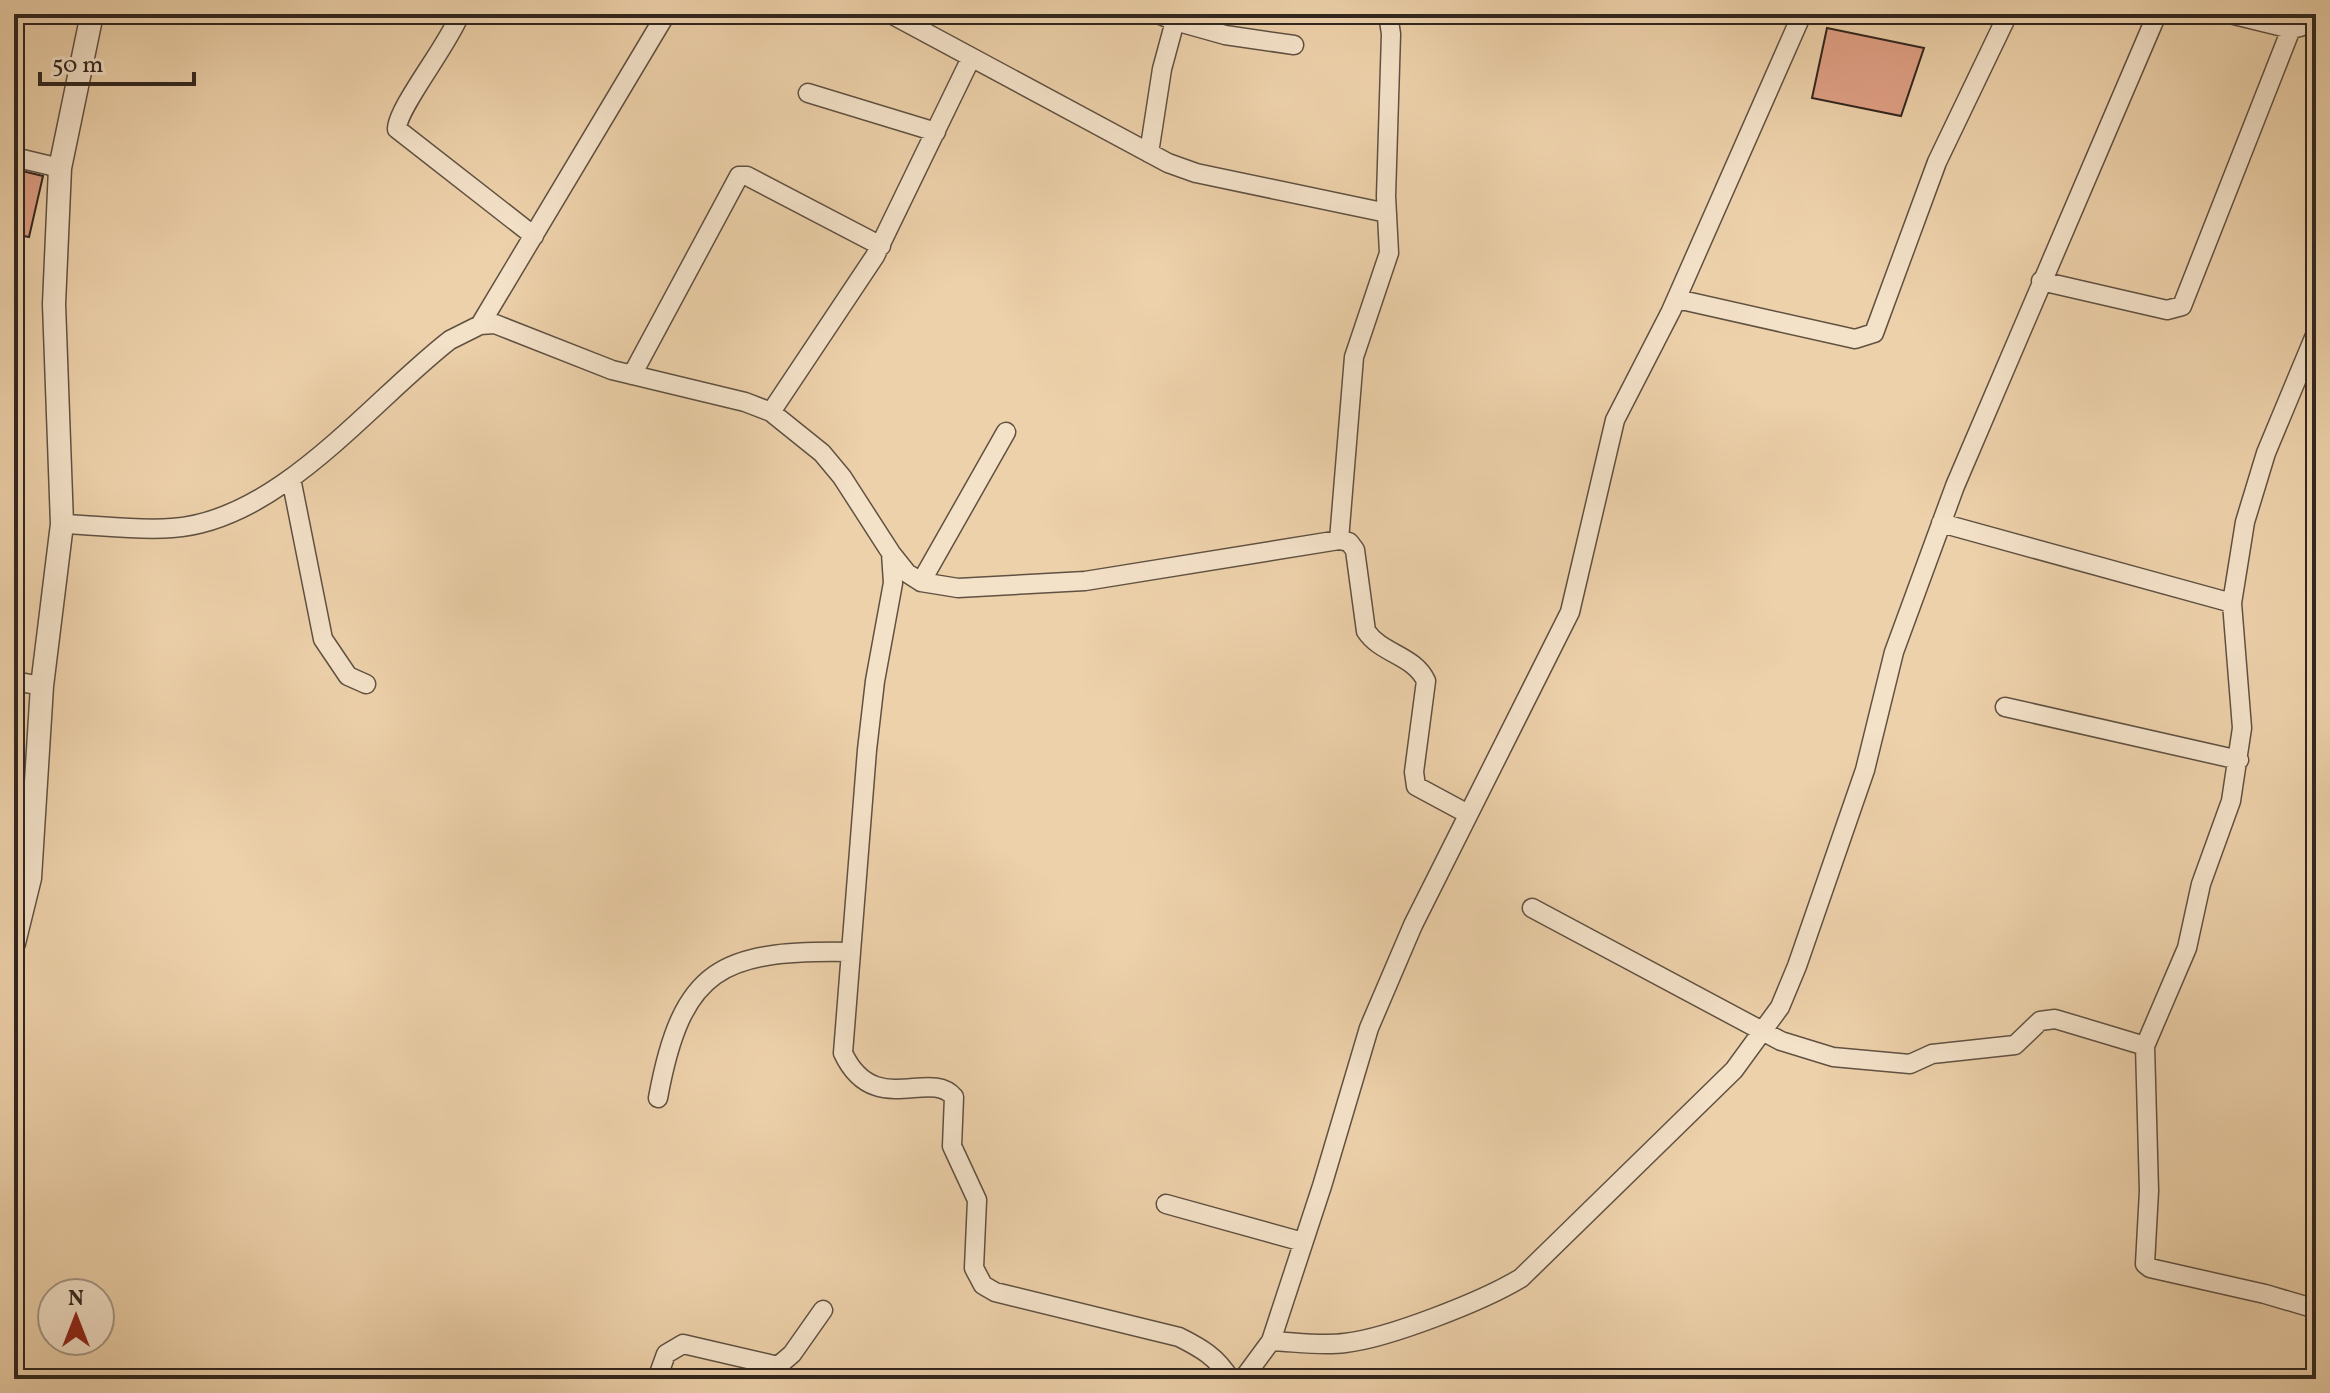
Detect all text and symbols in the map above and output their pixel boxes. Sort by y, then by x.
scale bar [40,36,194,86]
text: 50 m [52,49,104,83]
north arrow [36,1277,116,1357]
text: N [68,1284,84,1315]

